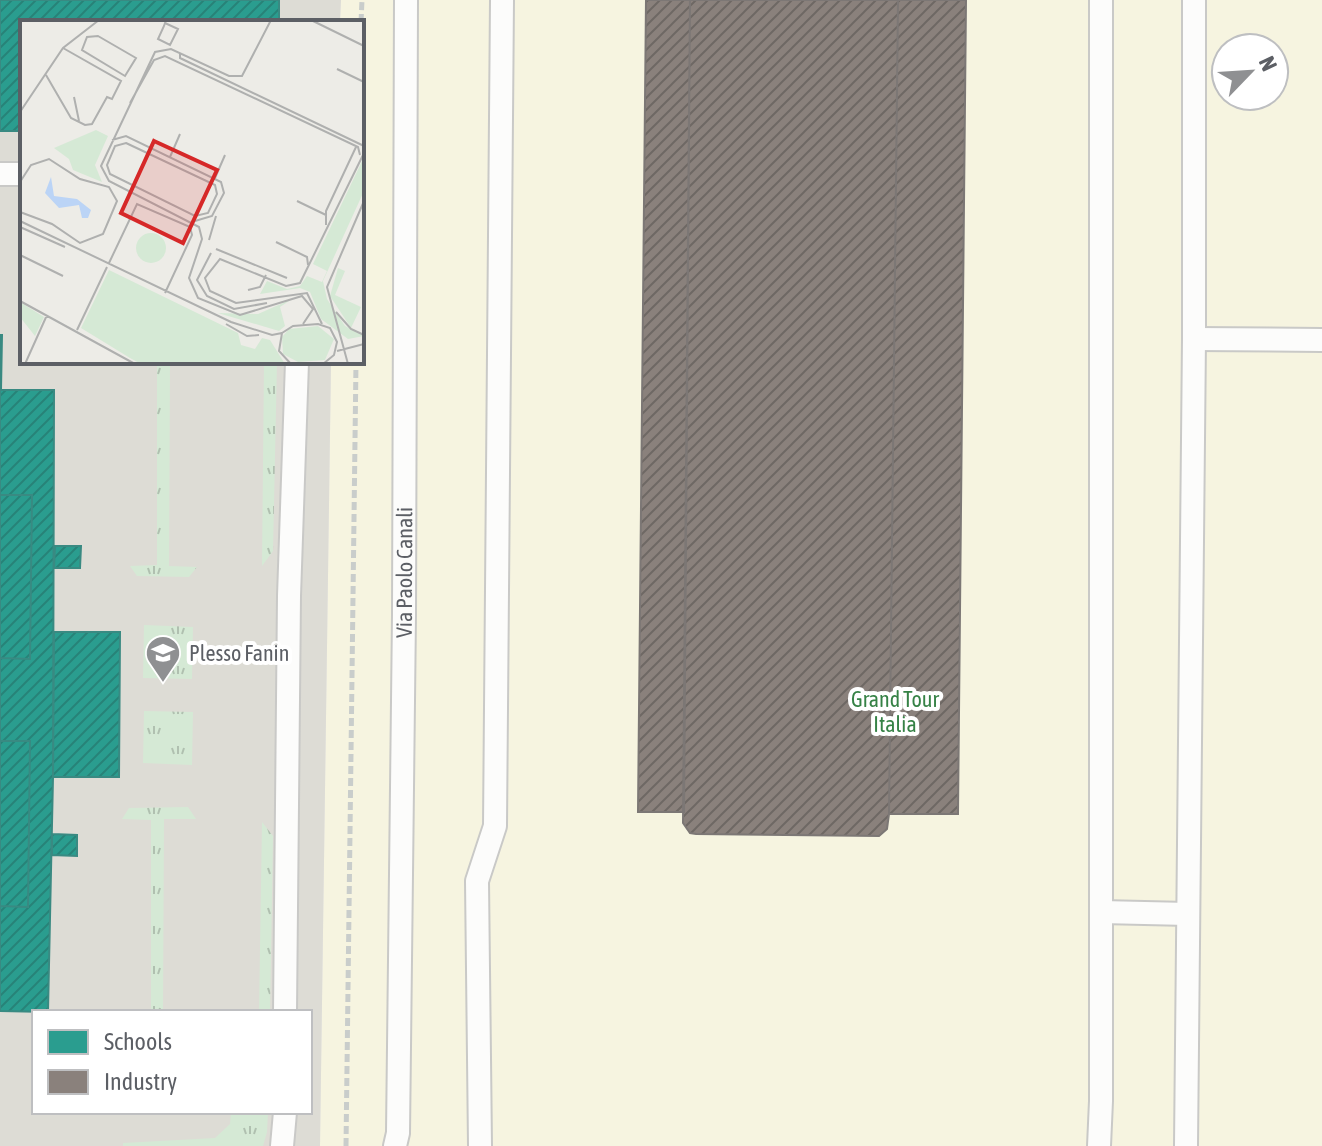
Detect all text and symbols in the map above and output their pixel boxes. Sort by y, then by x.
inset map [20,20,364,364]
north arrow [1210,32,1290,112]
text: N [1254,52,1283,75]
street label: Via Paolo Canali [391,507,417,638]
school or university icon: Plesso Fanin [144,634,182,684]
place label: Plesso Fanin [189,640,289,666]
park label: Grand Tour Italia [851,686,939,737]
legend [32,1010,312,1114]
text: Schools [104,1028,172,1055]
text: Industry [104,1068,177,1095]

